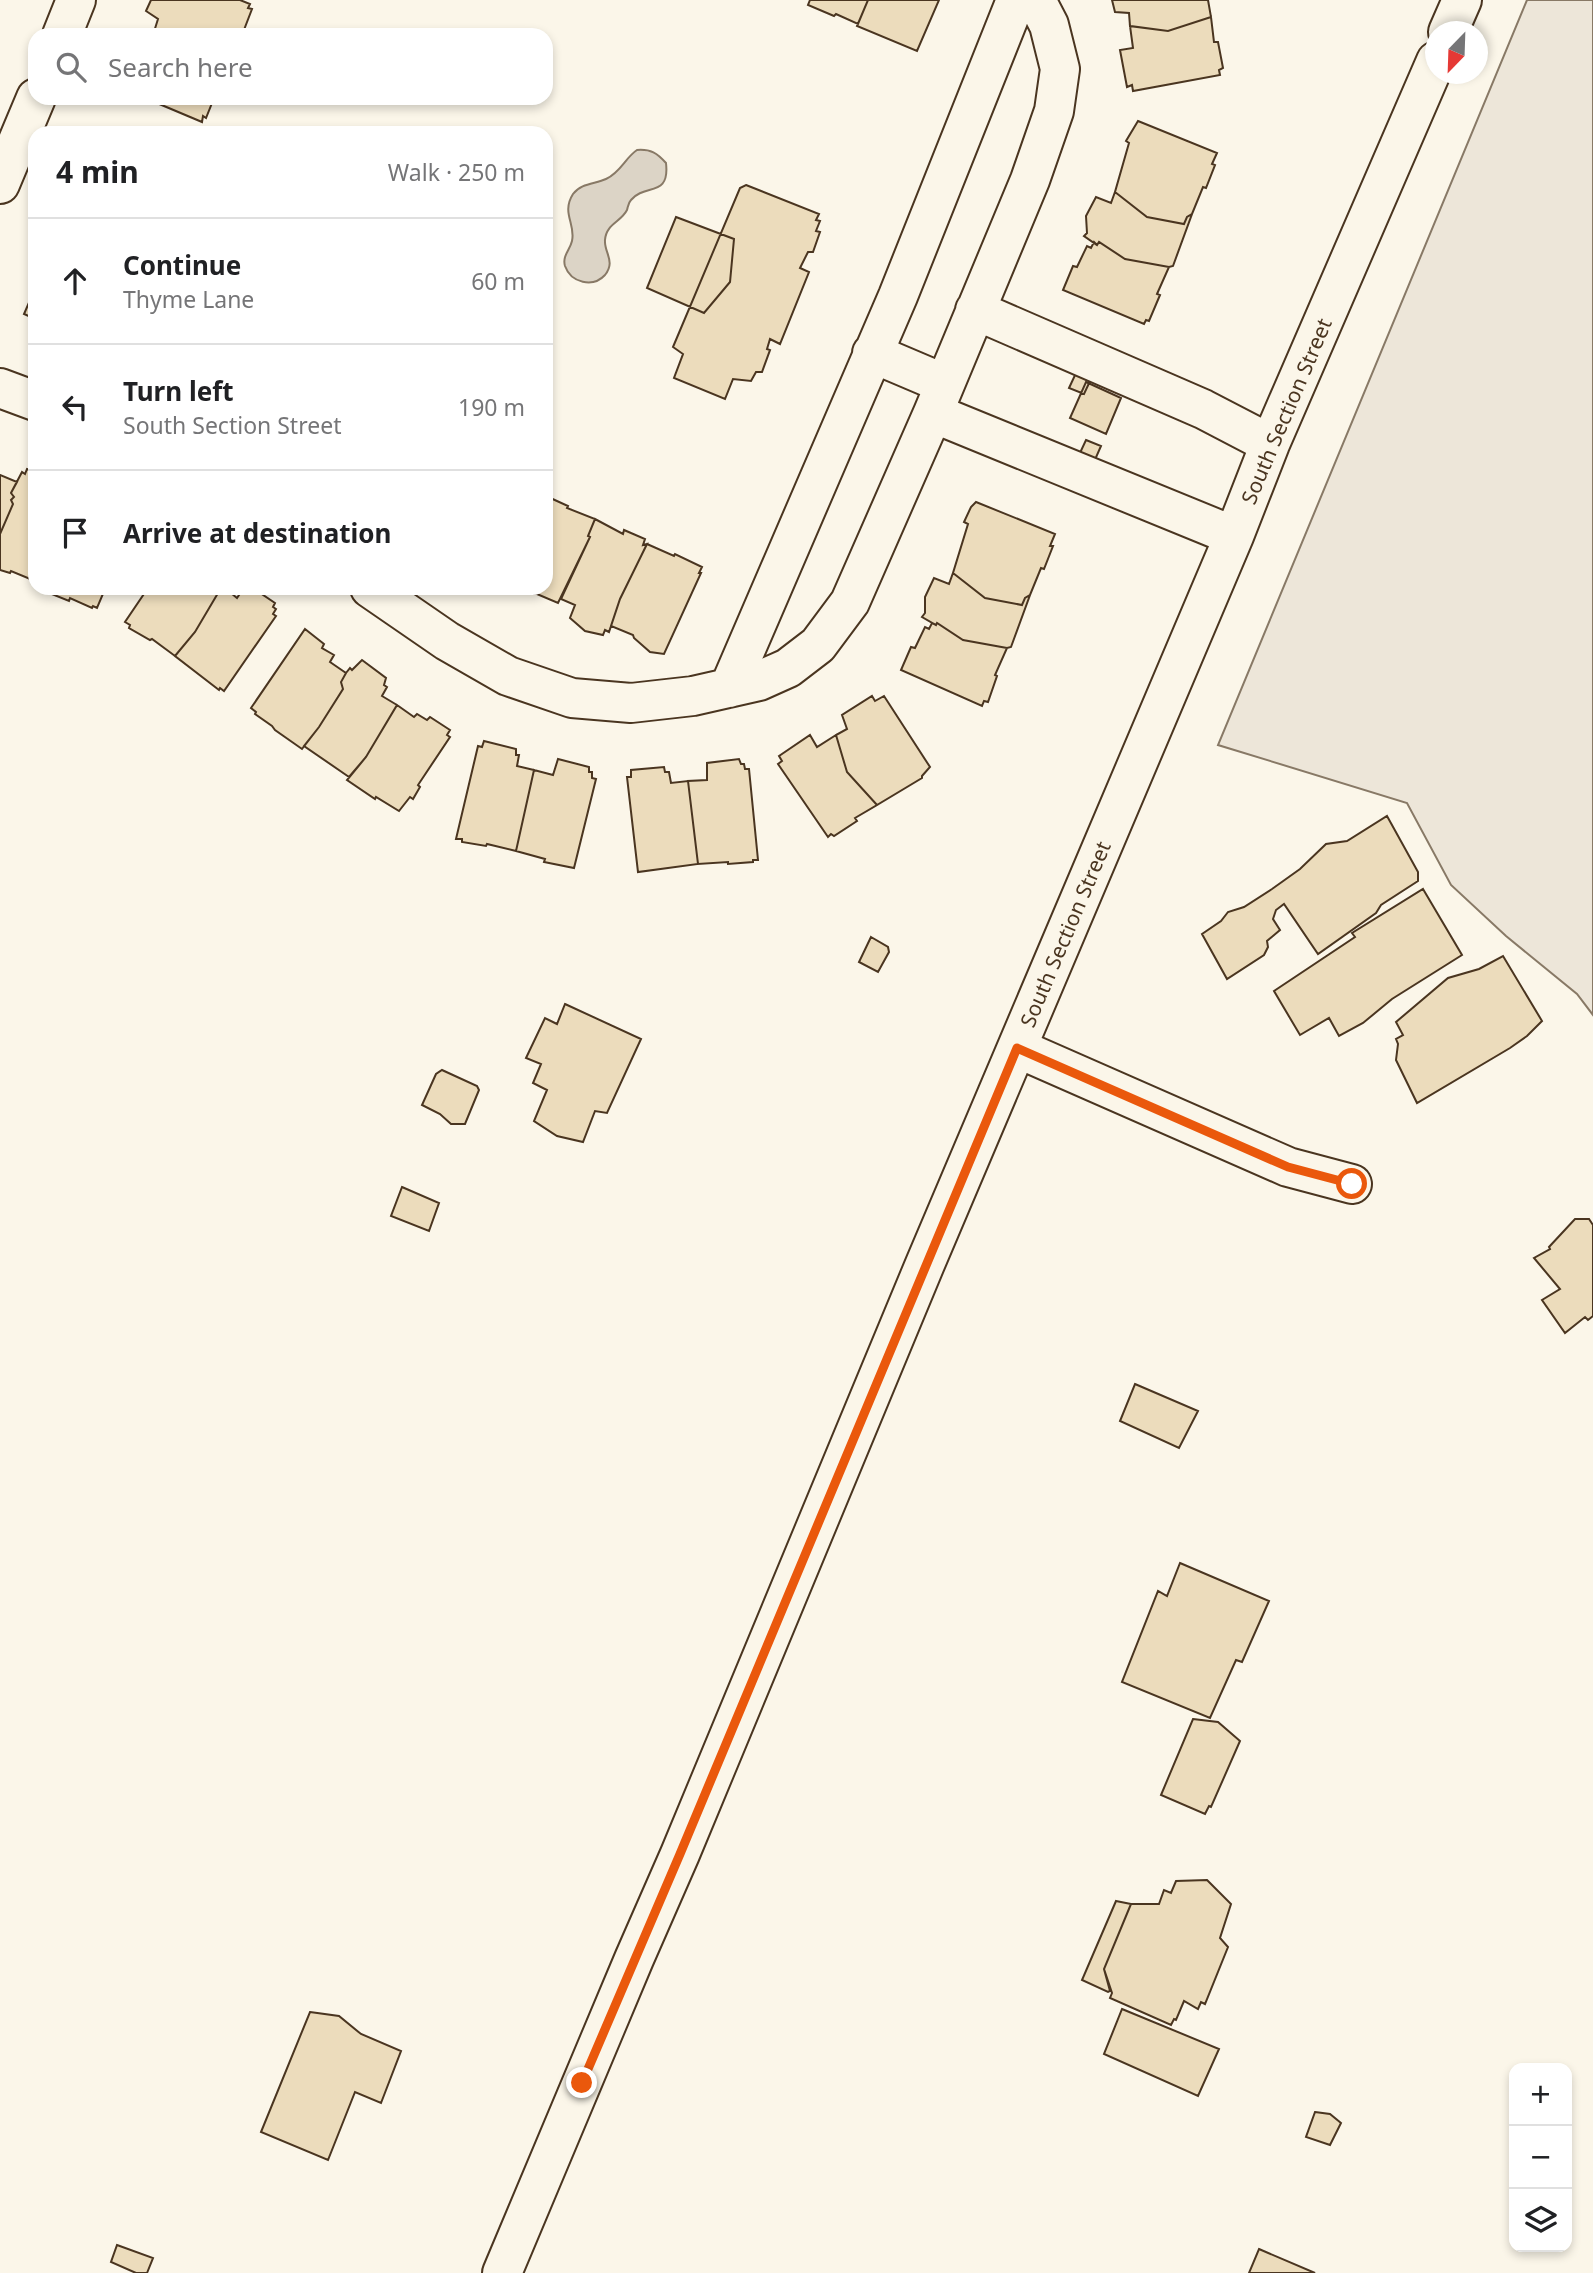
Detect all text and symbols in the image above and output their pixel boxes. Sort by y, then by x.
north arrow [1425,21,1488,84]
search box [28,28,553,105]
icon: search [52,48,90,86]
text: Search here [108,49,253,85]
text: 4 min [56,151,139,192]
text: Walk · 250 m [388,156,525,188]
text: Continue [123,247,241,283]
icon: ahead [56,262,94,300]
text: 60 m [471,265,525,297]
text: Thyme Lane [123,283,254,315]
street label: South Section Street [1234,313,1338,508]
text: Turn left [123,373,234,409]
icon: left [56,388,94,426]
text: 190 m [458,391,525,423]
text: South Section Street [123,409,341,441]
icon: arrive [56,514,94,552]
text: Arrive at destination [123,515,392,551]
street label: South Section Street [1013,836,1117,1031]
route start [1336,1168,1367,1199]
map controls [1509,2063,1572,2252]
button: + [1509,2063,1572,2126]
route end [566,2067,597,2098]
button: − [1509,2126,1572,2189]
button: layers [1509,2189,1572,2252]

